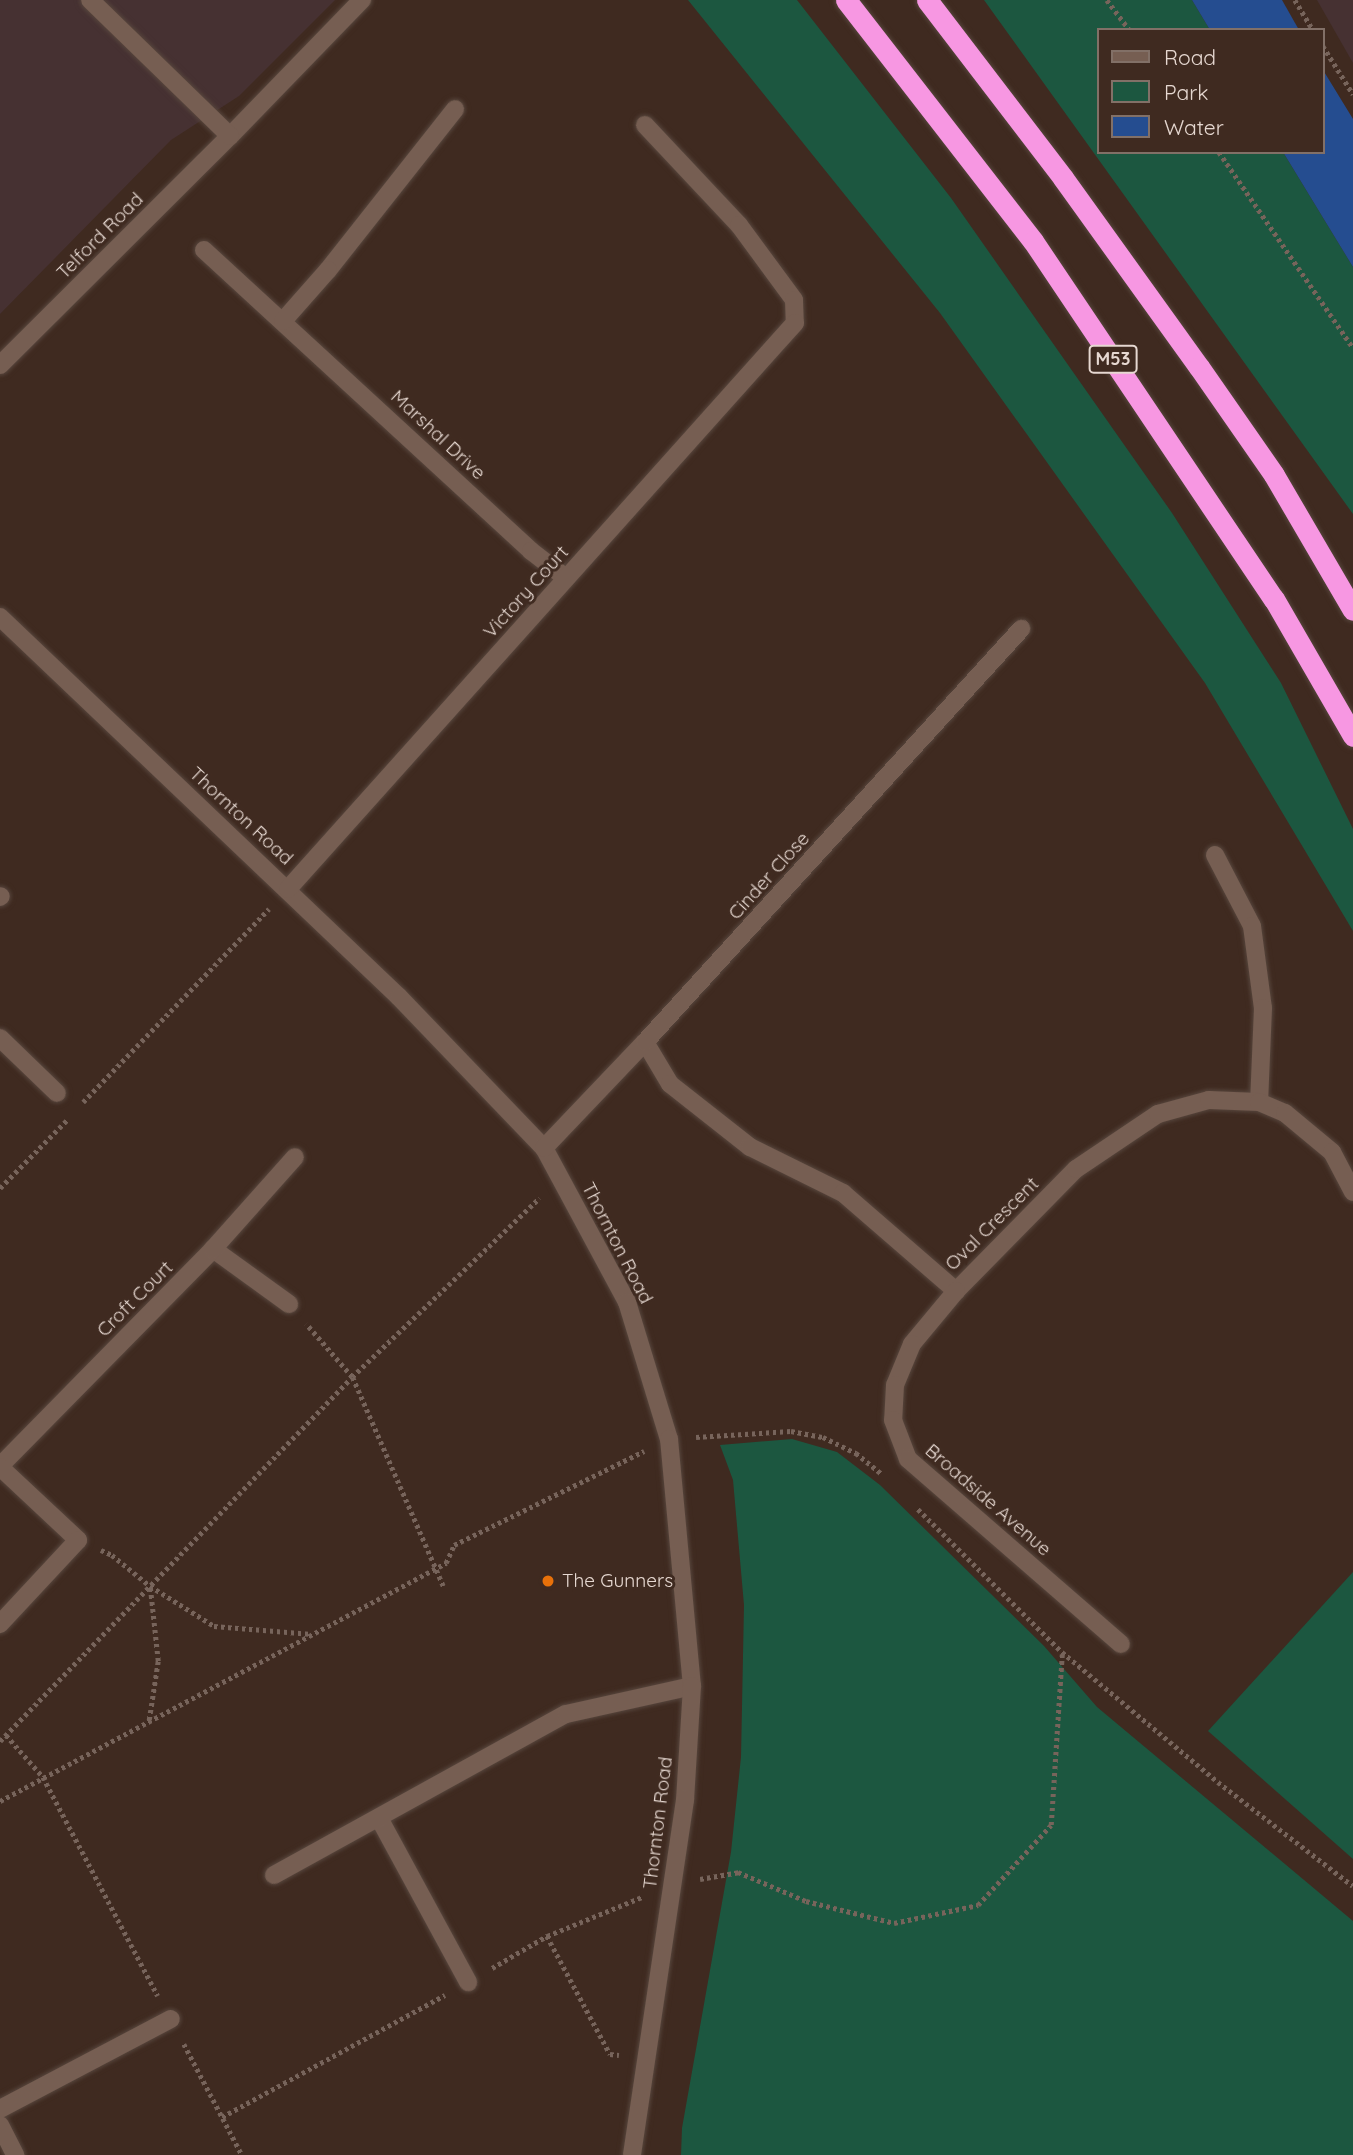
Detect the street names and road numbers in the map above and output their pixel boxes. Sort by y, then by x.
street label: Telford Road [52,188,148,284]
road number: M53 [1088,344,1138,374]
street label: Marshal Drive [386,385,490,485]
street label: Victory Court [479,541,573,643]
street label: Thornton Road [185,762,297,870]
street label: Cinder Close [724,828,814,924]
street label: Oval Crescent [941,1173,1043,1275]
street label: Thornton Road [577,1178,657,1308]
street label: Croft Court [92,1256,178,1342]
street label: Broadside Avenue [920,1439,1056,1561]
street label: Thornton Road [639,1756,677,1890]

